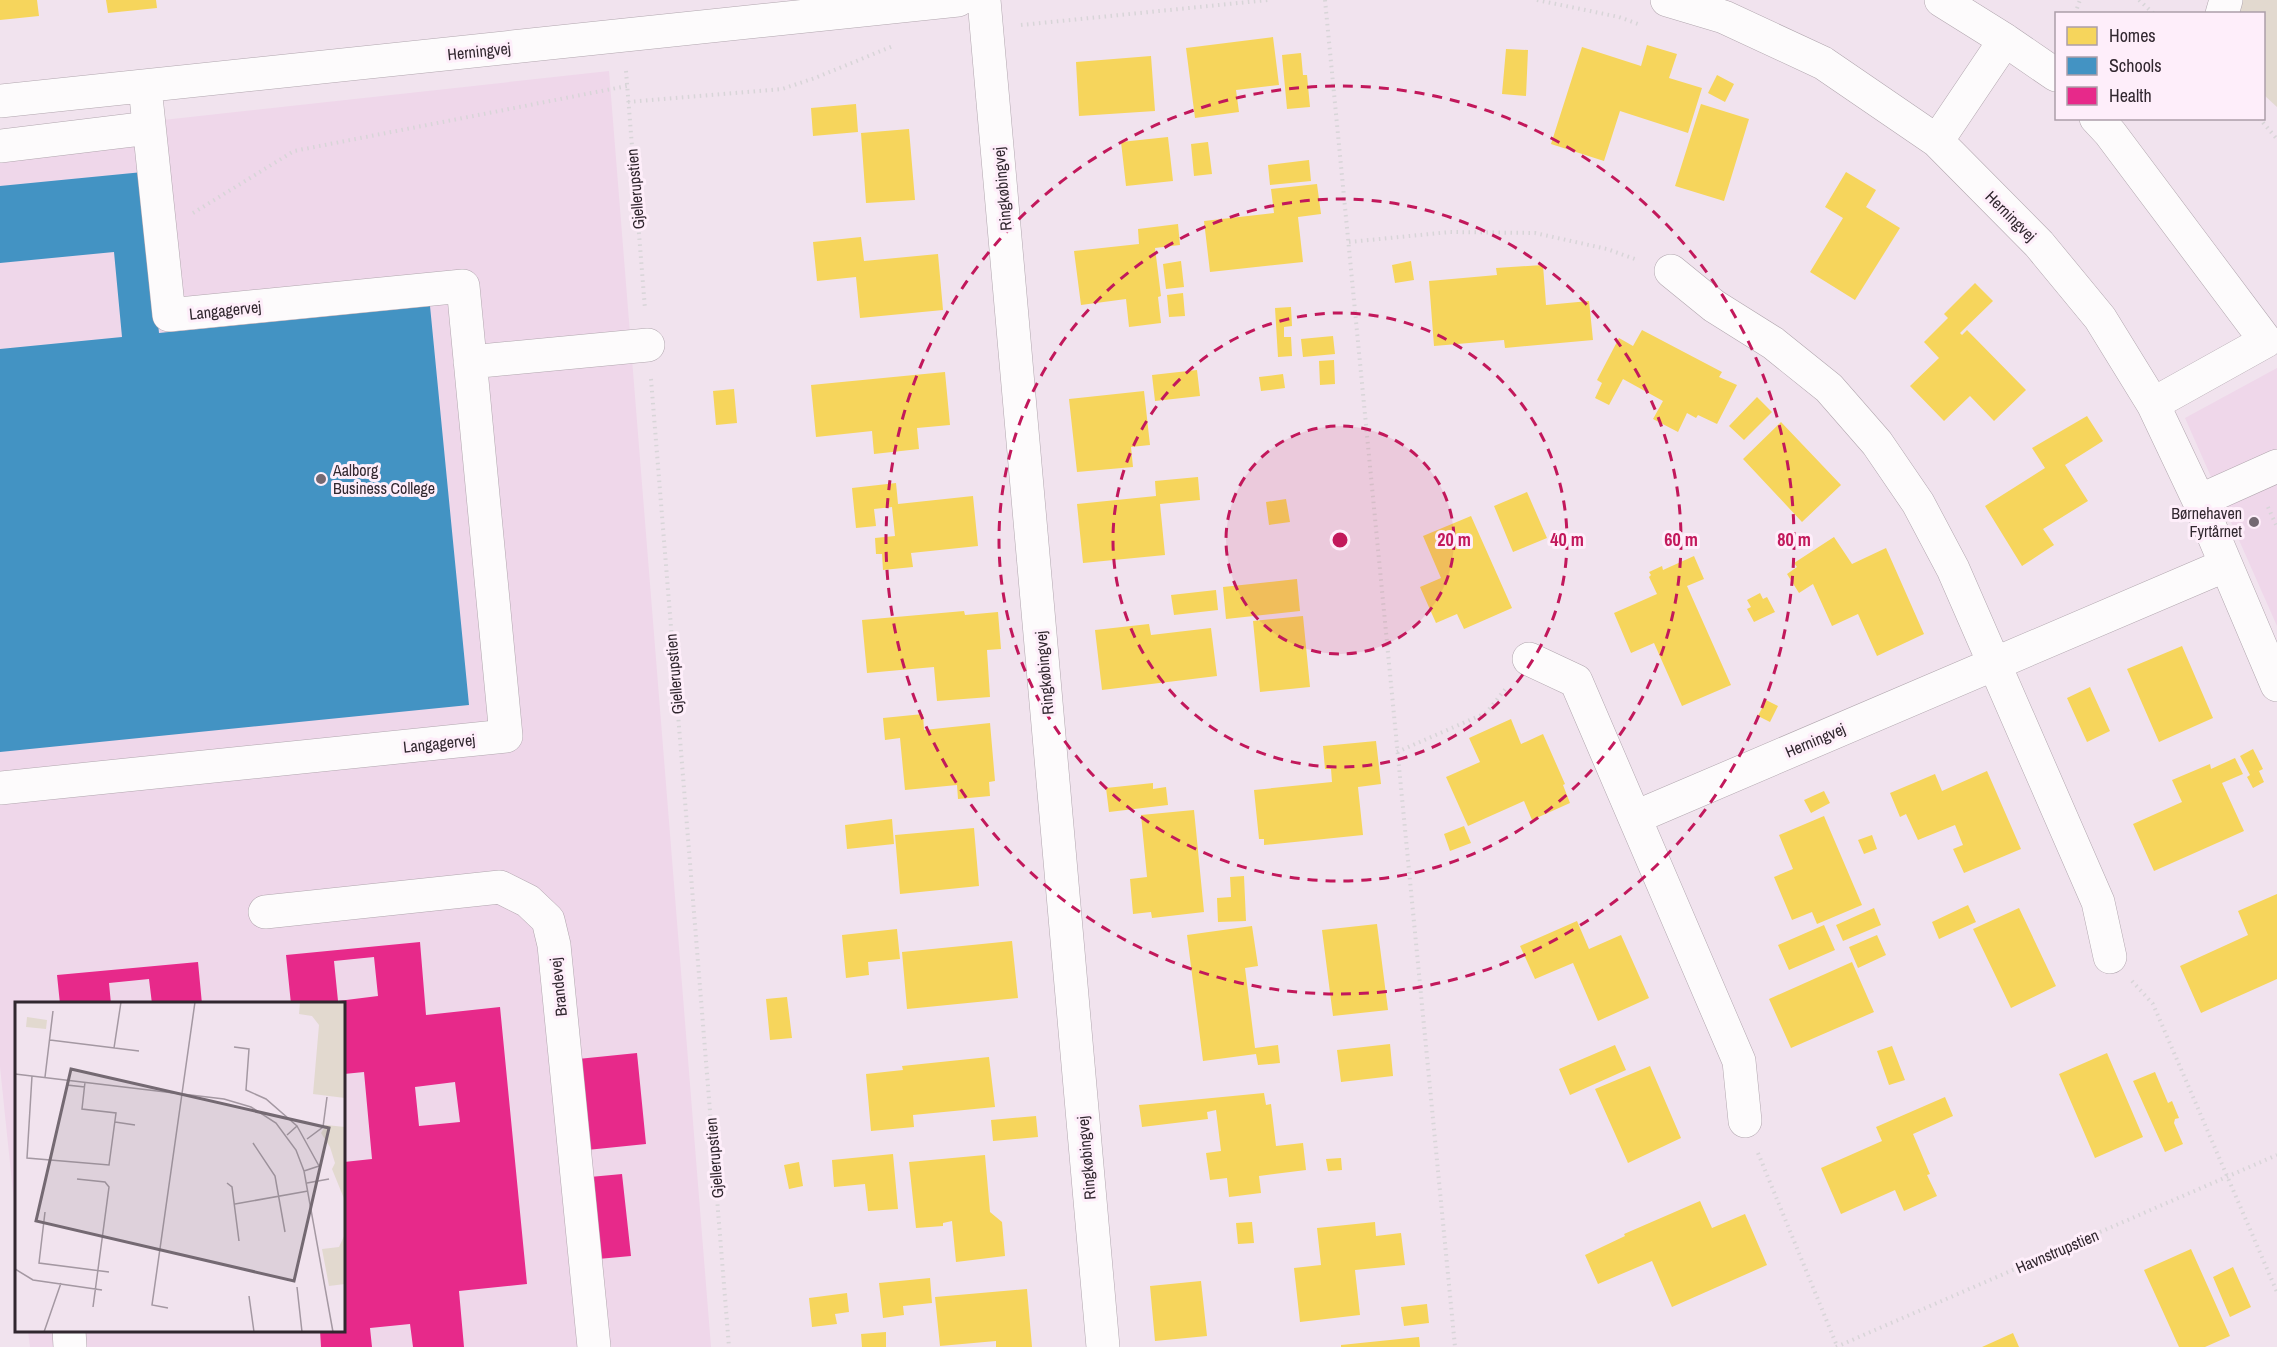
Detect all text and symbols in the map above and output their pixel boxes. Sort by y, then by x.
legend [2055,12,2265,120]
text: Homes [2109,23,2156,48]
street label: Herningvej [446,37,512,65]
text: Schools [2109,53,2162,78]
text: Health [2109,83,2152,108]
street label: Ringkøbingvej [987,146,1017,232]
street label: Gjellerupstien [621,148,649,230]
street label: Herningvej [1981,186,2041,246]
street label: Langagervej [188,295,262,325]
place label: Aalborg Business College [332,459,435,499]
marker: Aalborg Business College [314,472,328,486]
place label: Børnehaven Fyrtårnet [2171,502,2242,542]
marker: Børnehaven Fyrtårnet [2247,515,2261,529]
text: 20 m [1437,527,1471,552]
text: 40 m [1550,527,1584,552]
text: 60 m [1664,527,1698,552]
text: 80 m [1777,527,1811,552]
centre of rings [1330,530,1350,550]
street label: Ringkøbingvej [1029,630,1059,716]
street label: Gjellerupstien [660,633,688,715]
street label: Herningvej [1781,717,1849,763]
street label: Langagervej [402,728,476,758]
street label: Brandevej [544,956,572,1018]
inset map [15,1002,345,1332]
street label: Ringkøbingvej [1071,1115,1101,1201]
street label: Gjellerupstien [700,1117,728,1199]
street label: Havnstrupstien [2012,1224,2102,1278]

